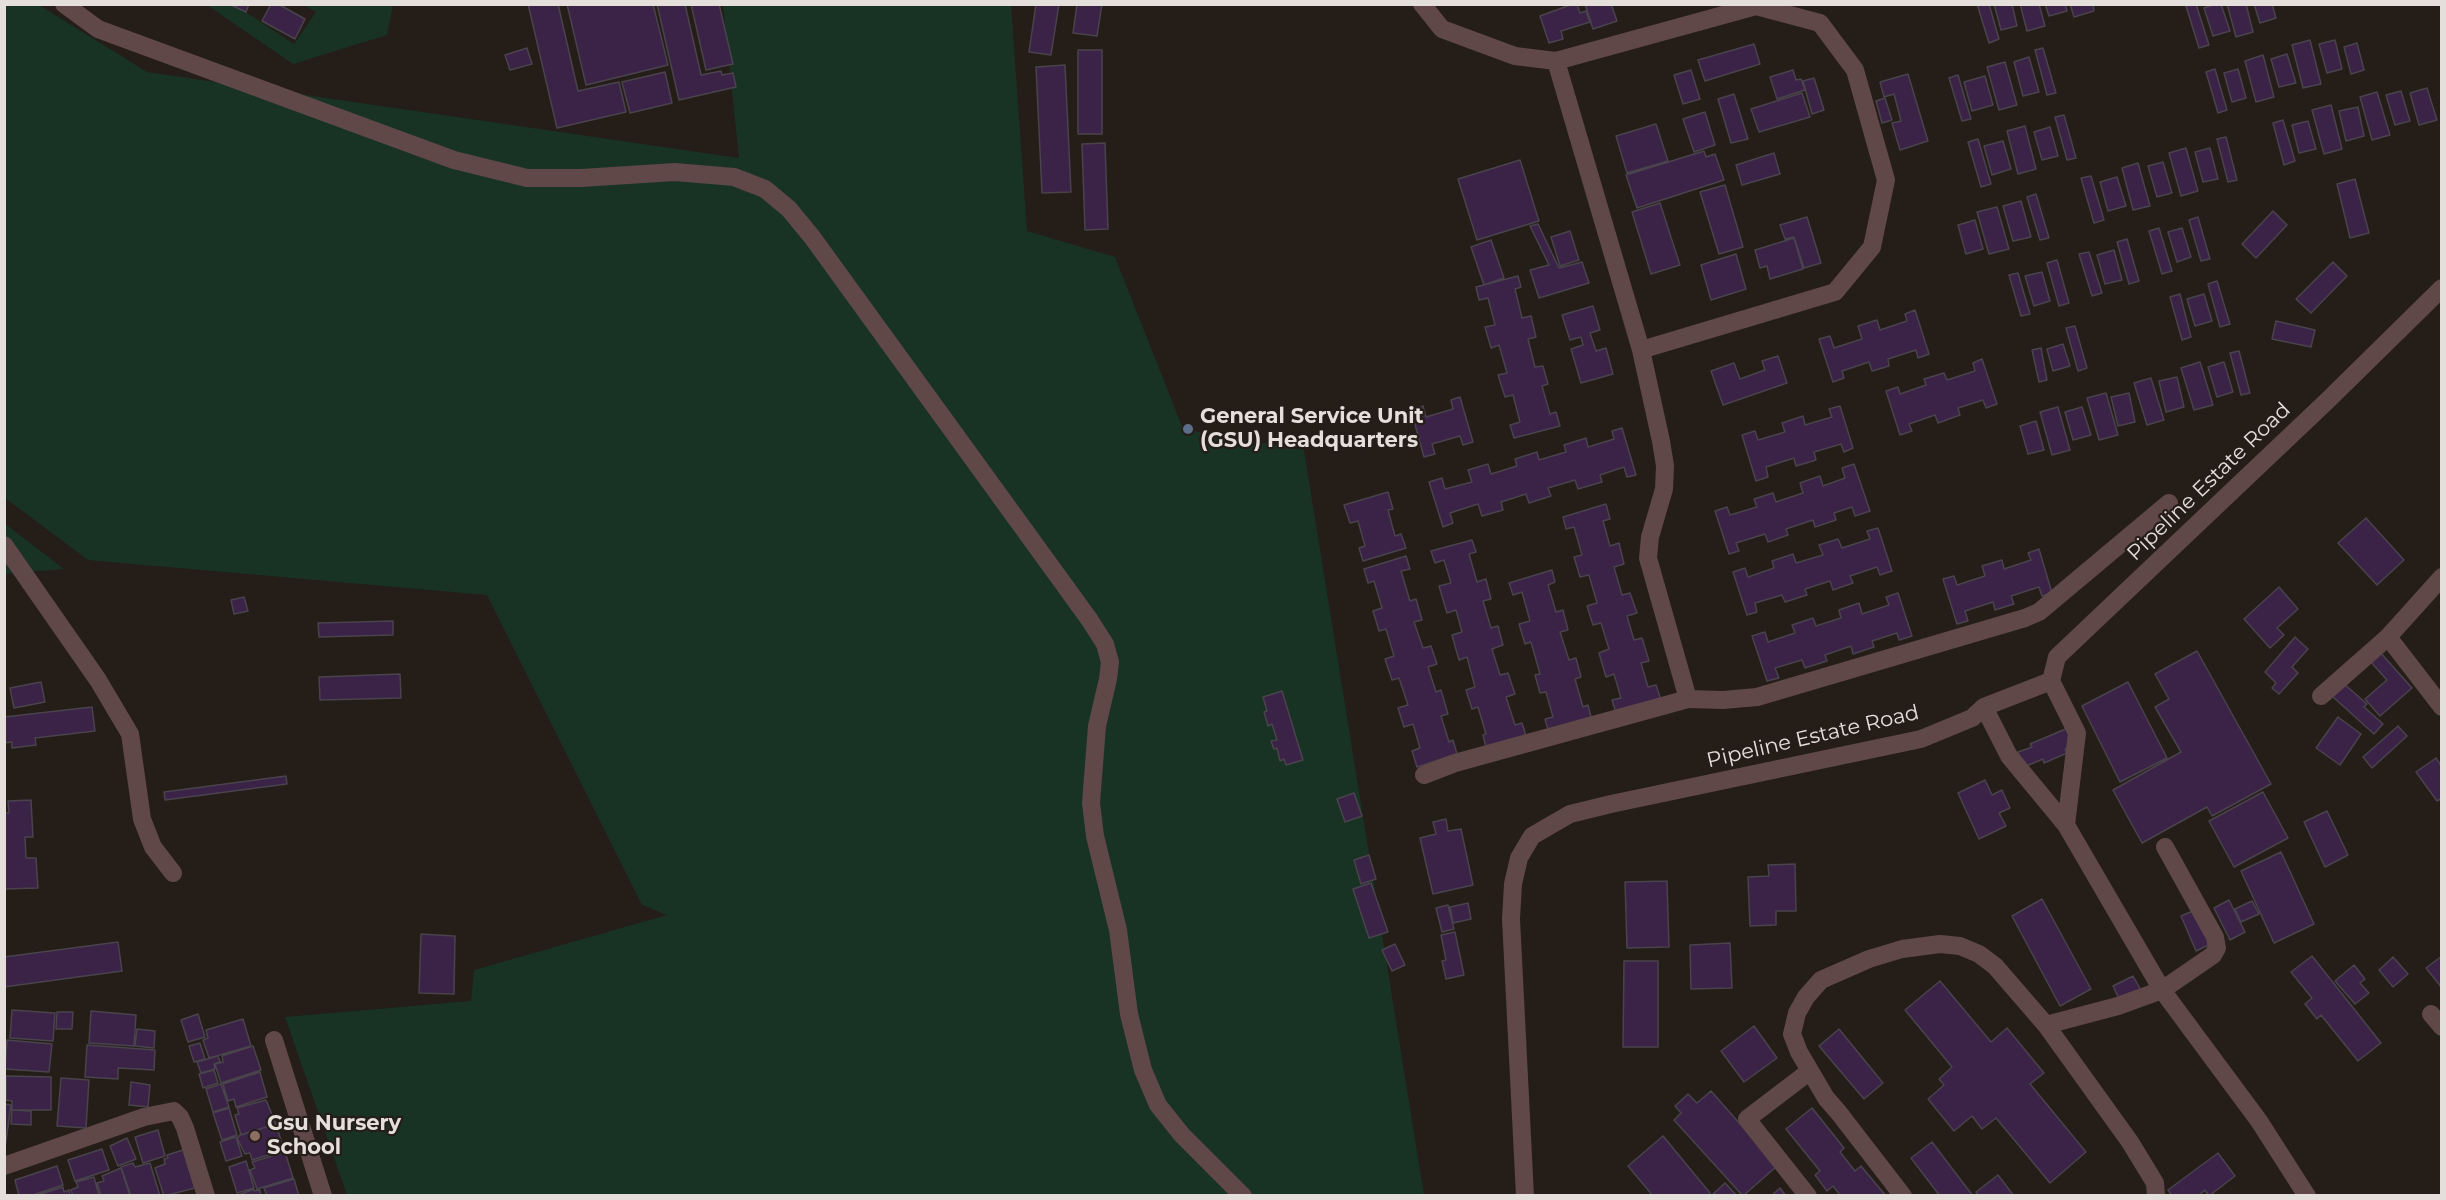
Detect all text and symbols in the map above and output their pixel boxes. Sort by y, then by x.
street label: Pipeline Estate Road [2122,398,2296,566]
place label: General Service Unit (GSU) Headquarters [1200,404,1424,454]
marker: General Service Unit (GSU) Headquarters [1181,422,1195,436]
street label: Pipeline Estate Road [1704,700,1922,774]
place label: Gsu Nursery School [267,1111,401,1161]
marker: Gsu Nursery School [248,1129,262,1143]

